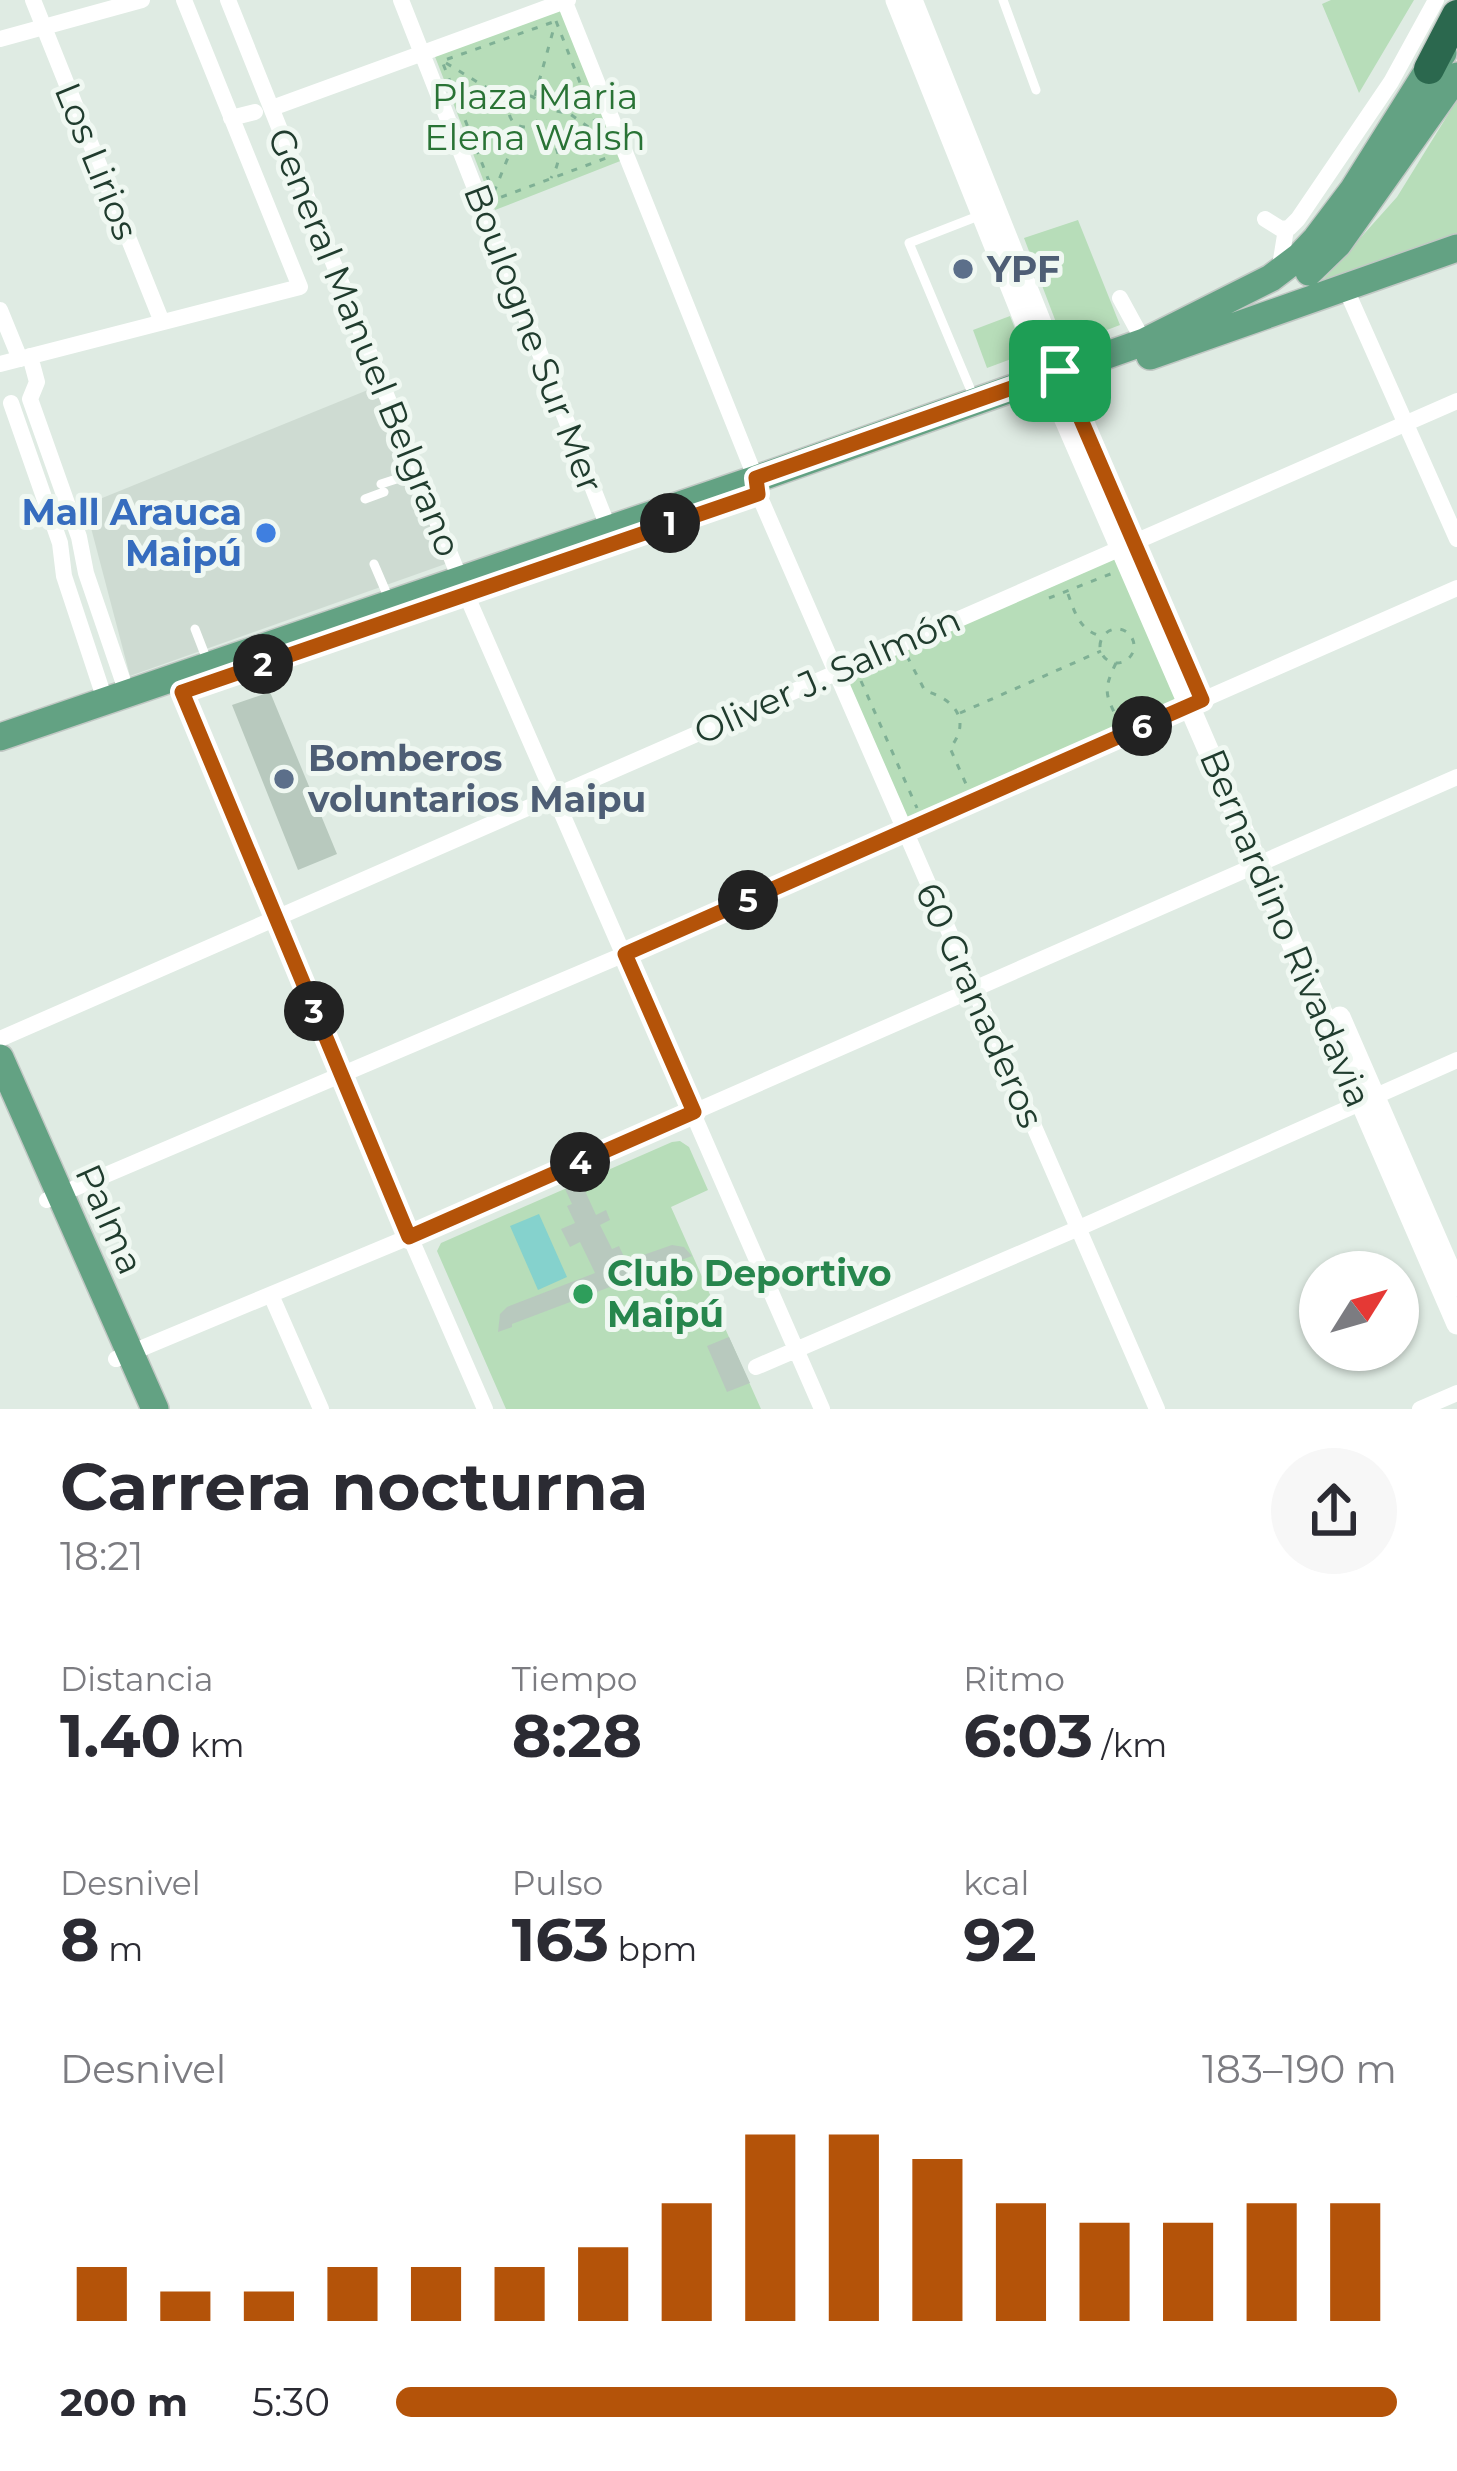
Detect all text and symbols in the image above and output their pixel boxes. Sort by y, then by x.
park label: Plaza Maria Elena Walsh [424,74,646,159]
street label: Los Lirios [46,76,148,246]
street label: General Manuel Belgrano [259,121,471,563]
street label: Boulogne Sur Mer [455,177,613,499]
place label: YPF [986,247,1060,291]
marker: YPF [950,256,976,282]
pin [1009,320,1111,422]
icon: arrive [1027,338,1093,404]
place label: Mall Arauca Maipú [21,490,242,575]
pin: 1 [640,493,700,553]
text: 1 [664,503,676,543]
marker: Mall Arauca Maipú [253,520,279,546]
street label: Oliver J. Salmón [687,597,967,753]
pin: 2 [233,634,293,694]
text: 2 [253,644,273,684]
pin: 6 [1112,696,1172,756]
text: 6 [1131,706,1153,746]
place label: Bomberos voluntarios Maipu [307,736,646,821]
street label: Bernardino Rivadavia [1191,742,1381,1114]
marker: Bomberos voluntarios Maipu [271,766,297,792]
pin: 5 [718,870,778,930]
street label: 60 Granaderos [906,876,1054,1134]
text: 5 [738,880,758,920]
pin: 3 [284,981,344,1041]
text: 3 [304,991,324,1031]
pin: 4 [550,1132,610,1192]
text: 4 [569,1142,591,1182]
street label: Palma [66,1157,154,1281]
place label: Club Deportivo Maipú [607,1251,892,1336]
north arrow [1299,1251,1419,1371]
map controls [1299,1251,1419,1371]
marker: Club Deportivo Maipú [570,1281,596,1307]
text: Carrera nocturna [60,1446,649,1527]
button: share [1271,1448,1397,1574]
text: 18:21 [60,1532,143,1580]
text: Distancia [60,1659,213,1699]
text: Tiempo [512,1659,638,1699]
text: Ritmo [963,1659,1065,1699]
text: 1.40 [60,1699,181,1772]
text: 8:28 [512,1699,642,1772]
text: 6:03 [963,1699,1093,1772]
text: km [181,1725,244,1765]
text: /km [1093,1725,1167,1765]
text: Desnivel [60,1863,201,1903]
text: Pulso [512,1863,603,1903]
text: kcal [963,1863,1029,1903]
text: 8 [60,1903,100,1976]
text: 163 [512,1903,609,1976]
text: 92 [963,1903,1037,1976]
text: m [100,1929,143,1969]
text: bpm [609,1929,697,1969]
text: Desnivel [60,2045,226,2093]
text: 183–190 m [1202,2045,1397,2093]
text: 200 m [60,2378,188,2426]
text: 5:30 [252,2378,330,2426]

